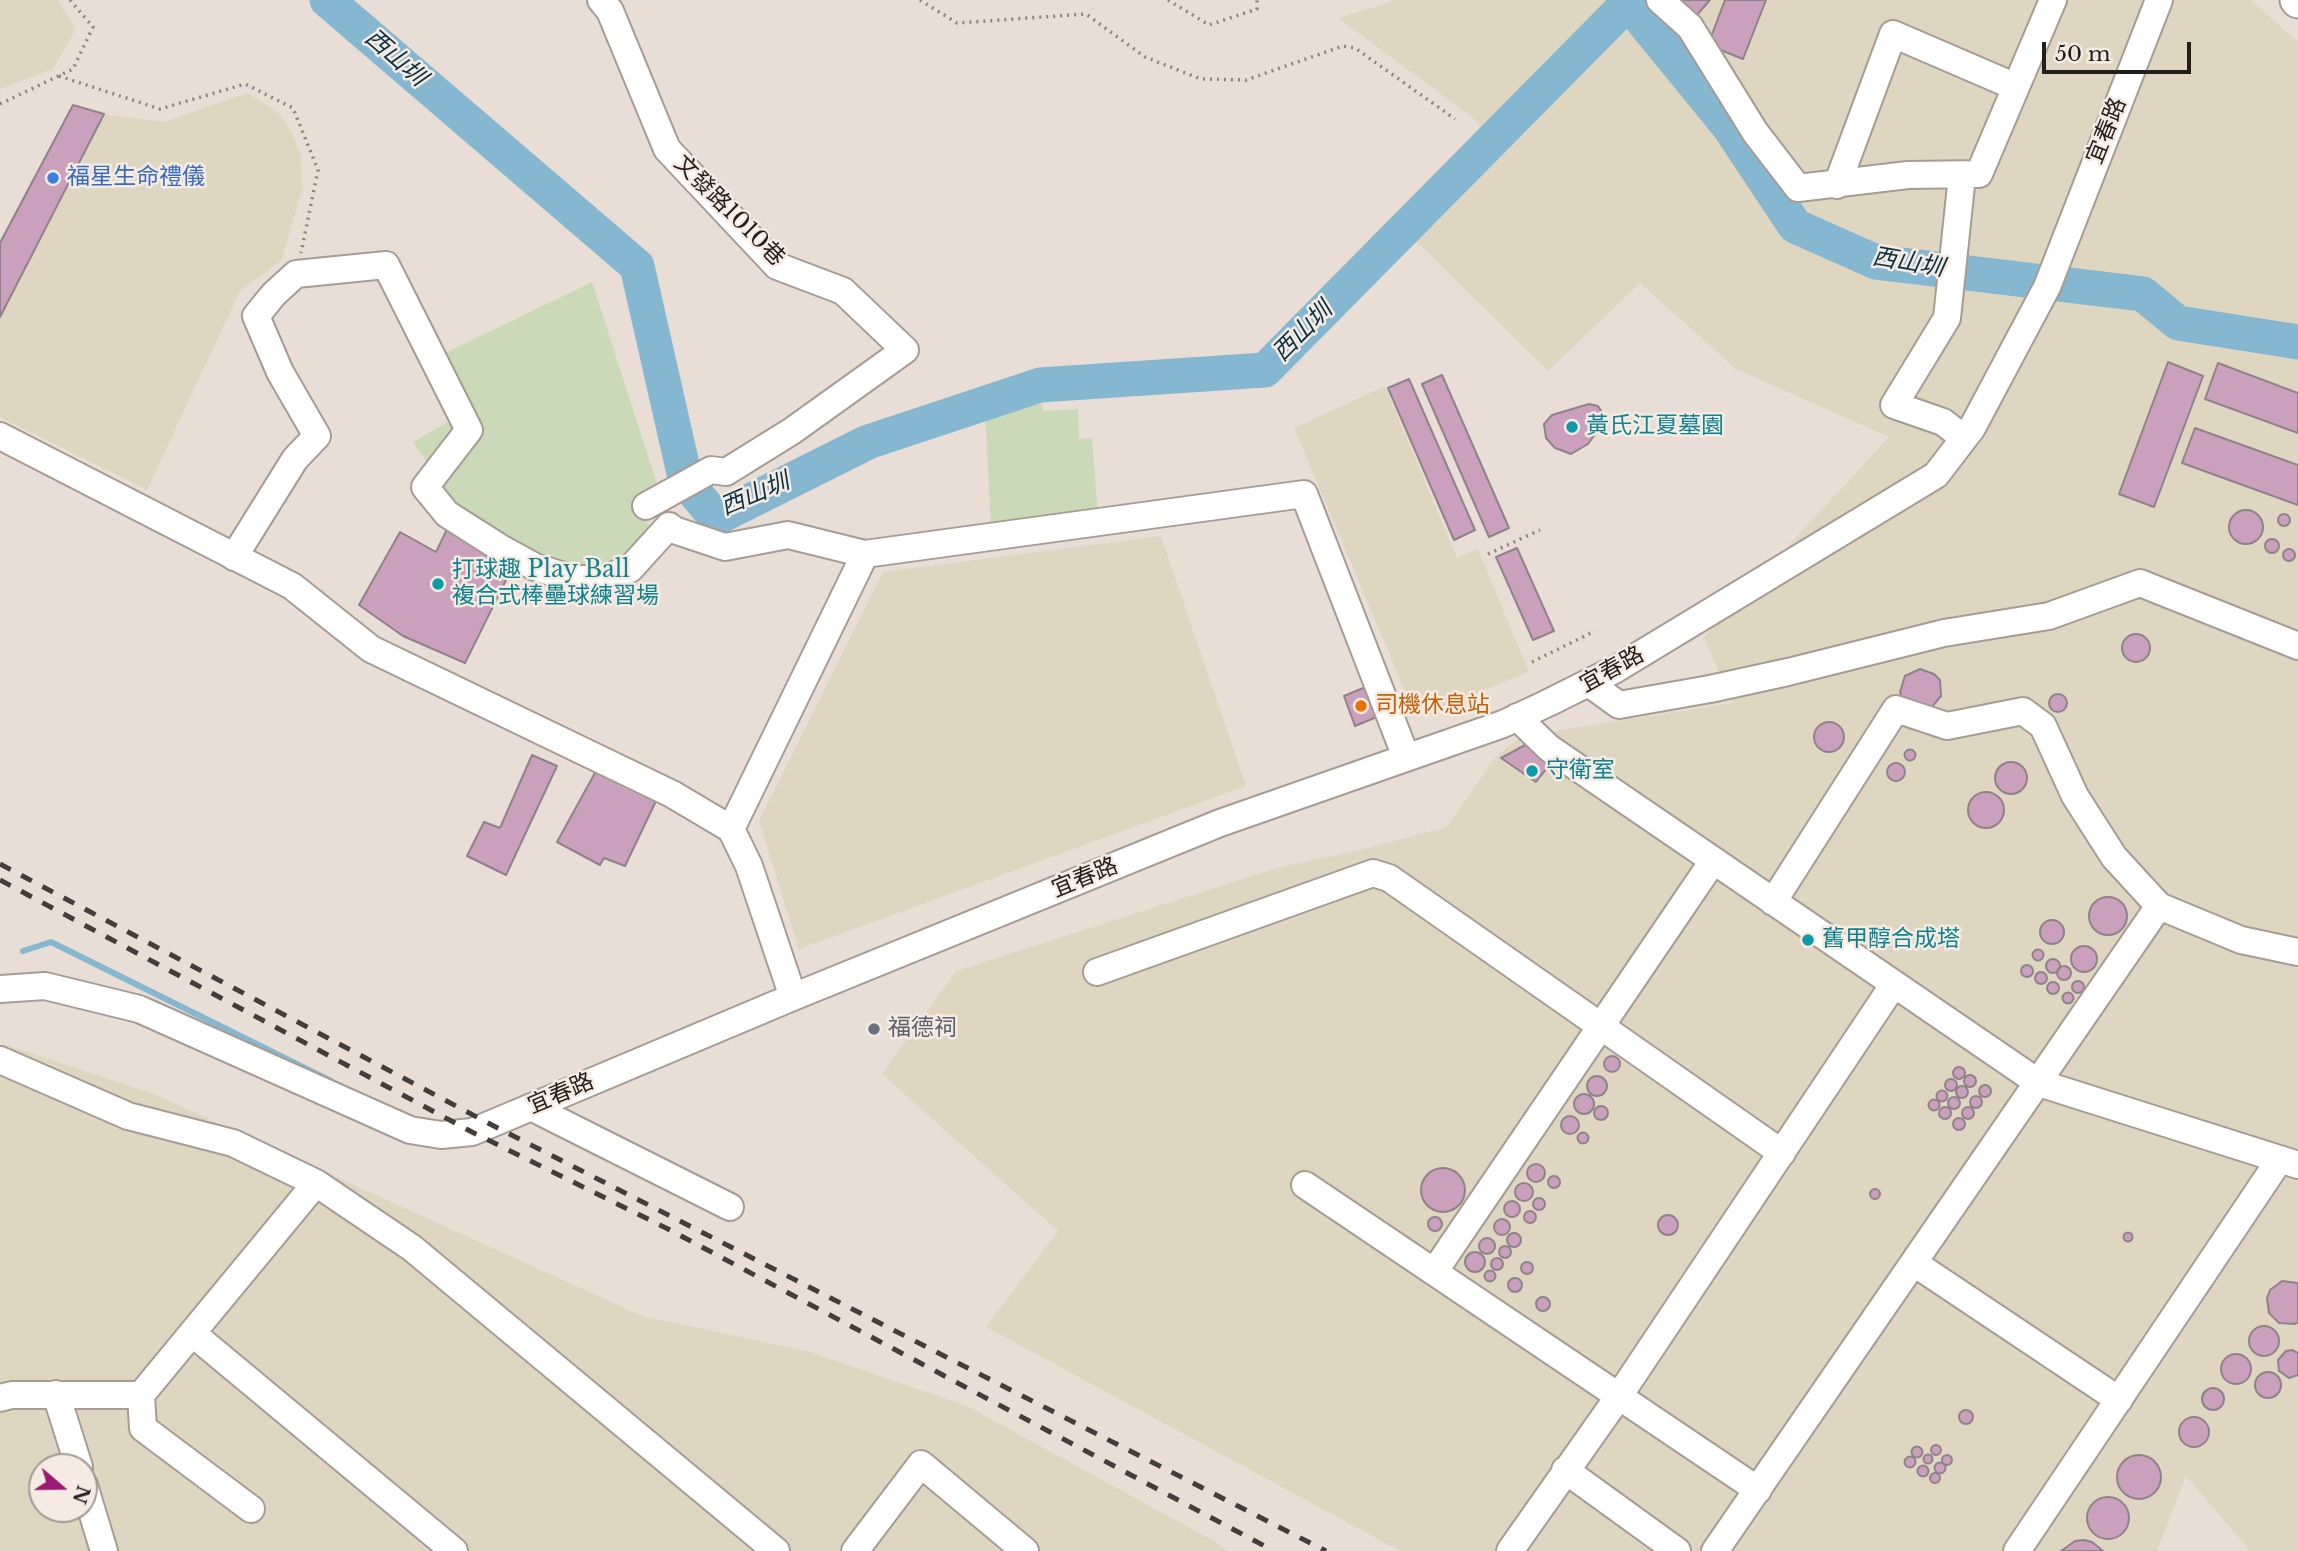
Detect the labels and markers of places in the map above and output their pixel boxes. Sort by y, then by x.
place label: 福星生命禮儀 [67,164,205,192]
marker: 福星生命禮儀 [45,170,61,186]
place label: 黃氏江夏墓園 [1586,413,1724,441]
marker: 黃氏江夏墓園 [1564,419,1580,435]
place label: 打球趣 Play Ball 複合式棒壘球練習場 [452,557,659,611]
marker: 打球趣 Play Ball 複合式棒壘球練習場 [430,576,446,592]
place label: 司機休息站 [1375,692,1490,720]
marker: 司機休息站 [1353,698,1369,714]
place label: 守衛室 [1546,757,1615,785]
marker: 守衛室 [1524,763,1540,779]
place label: 舊甲醇合成塔 [1822,926,1960,954]
marker: 舊甲醇合成塔 [1800,932,1816,948]
place label: 福德祠 [888,1015,957,1043]
marker: 福德祠 [866,1021,882,1037]

